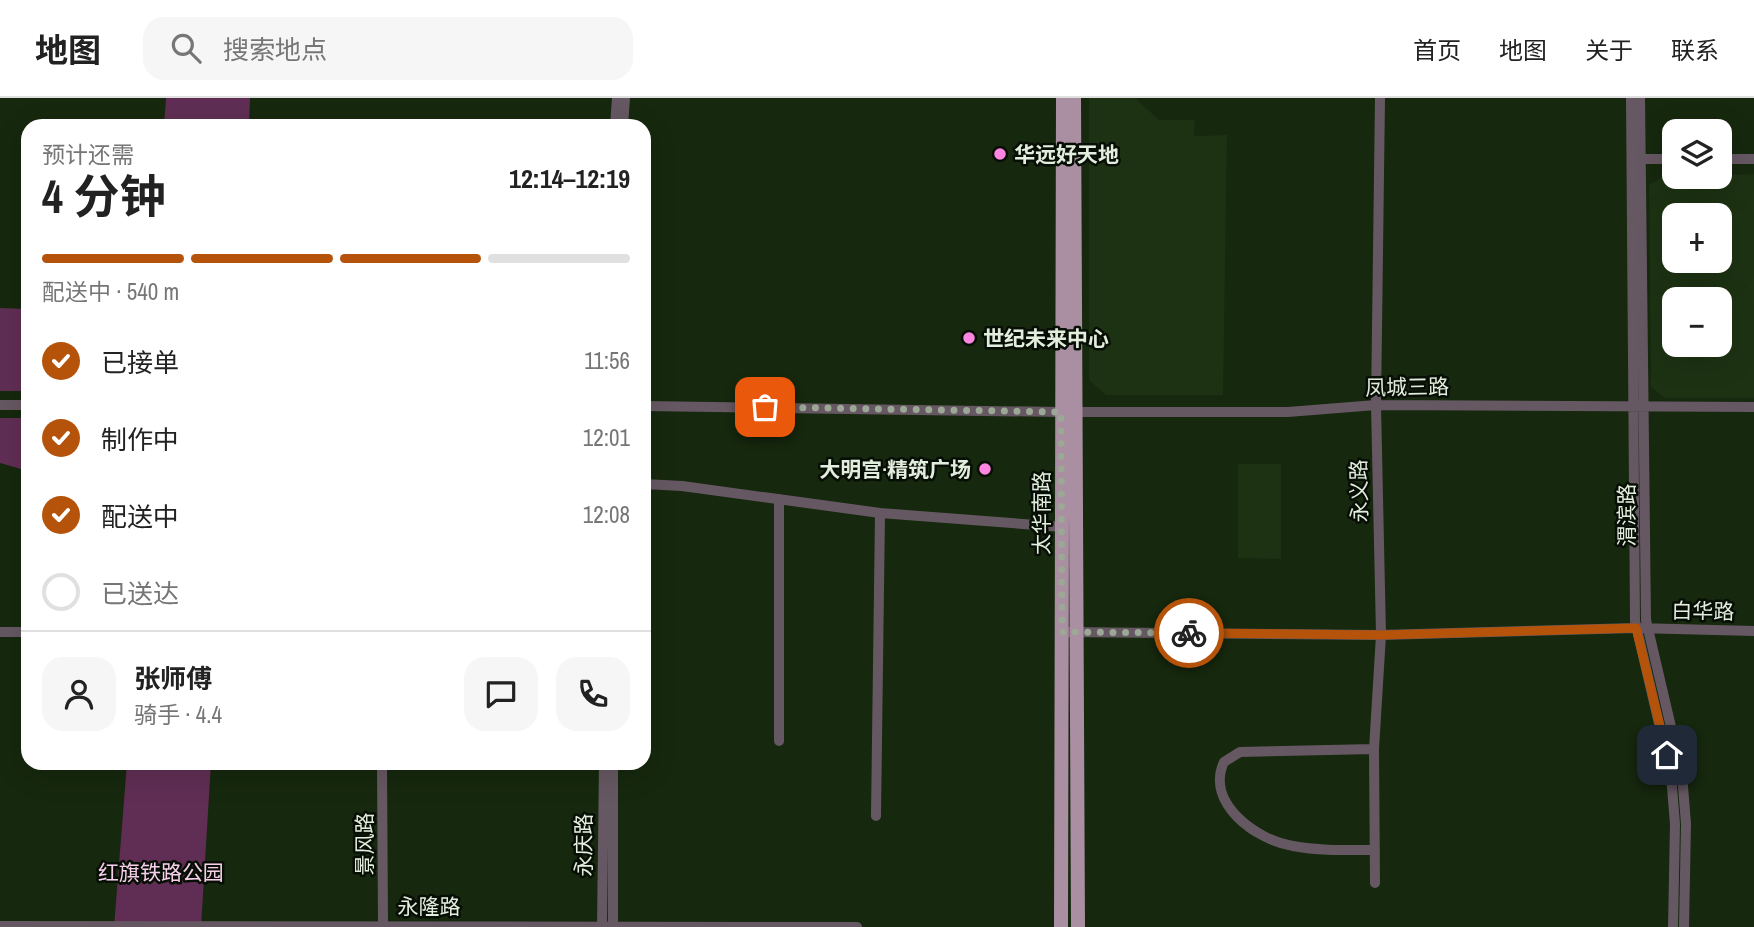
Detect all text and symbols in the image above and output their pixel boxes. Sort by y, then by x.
search box [143,17,633,80]
text: 地图 [35,28,101,72]
icon: search [167,29,205,67]
text: 搜索地点 [223,32,327,67]
text: 首页 [1413,34,1461,66]
text: 地图 [1499,34,1547,66]
text: 关于 [1585,34,1633,66]
text: 联系 [1671,34,1719,66]
map controls [1662,119,1732,357]
button: layers [1662,119,1732,189]
text: 预计还需 [42,139,134,170]
place label: 华远好天地 [1014,140,1119,169]
marker: 华远好天地 [992,146,1008,162]
text: 12:14–12:19 [509,161,630,196]
text: 4 分钟 [42,165,165,227]
button: + [1662,203,1732,273]
text: 配送中 · 540 m [42,276,179,307]
button: − [1662,287,1732,357]
place label: 世纪未来中心 [983,324,1109,353]
marker: 世纪未来中心 [961,330,977,346]
icon: check [42,342,80,380]
text: 已接单 [101,345,179,380]
text: 11:56 [584,345,630,376]
street label: 凤城三路 [1365,372,1449,402]
pin [735,377,795,437]
icon: bag [746,388,784,426]
icon: check [42,419,80,457]
text: 制作中 [101,422,179,457]
text: 12:01 [583,422,630,453]
place label: 大明宫·精筑广场 [819,455,971,484]
street label: 永义路 [1344,459,1374,523]
marker: 大明宫·精筑广场 [977,461,993,477]
street label: 太华南路 [1027,471,1056,555]
street label: 渭滨路 [1612,484,1641,547]
icon: check [42,496,80,534]
text: 配送中 [101,499,179,534]
text: 12:08 [583,499,630,530]
text: 已送达 [101,576,179,611]
street label: 白华路 [1671,596,1735,626]
courier [1154,598,1224,668]
icon: bike [1170,614,1208,652]
button: person [42,657,116,731]
button: chat [464,657,538,731]
button: phone [556,657,630,731]
text: 张师傅 [134,661,212,696]
text: 骑手 · 4.4 [134,699,222,730]
pin [1637,725,1697,785]
icon: home [1648,736,1686,774]
street label: 景风路 [350,813,379,876]
street label: 永庆路 [569,814,598,877]
park label: 红旗铁路公园 [98,858,224,887]
street label: 永隆路 [398,892,461,921]

